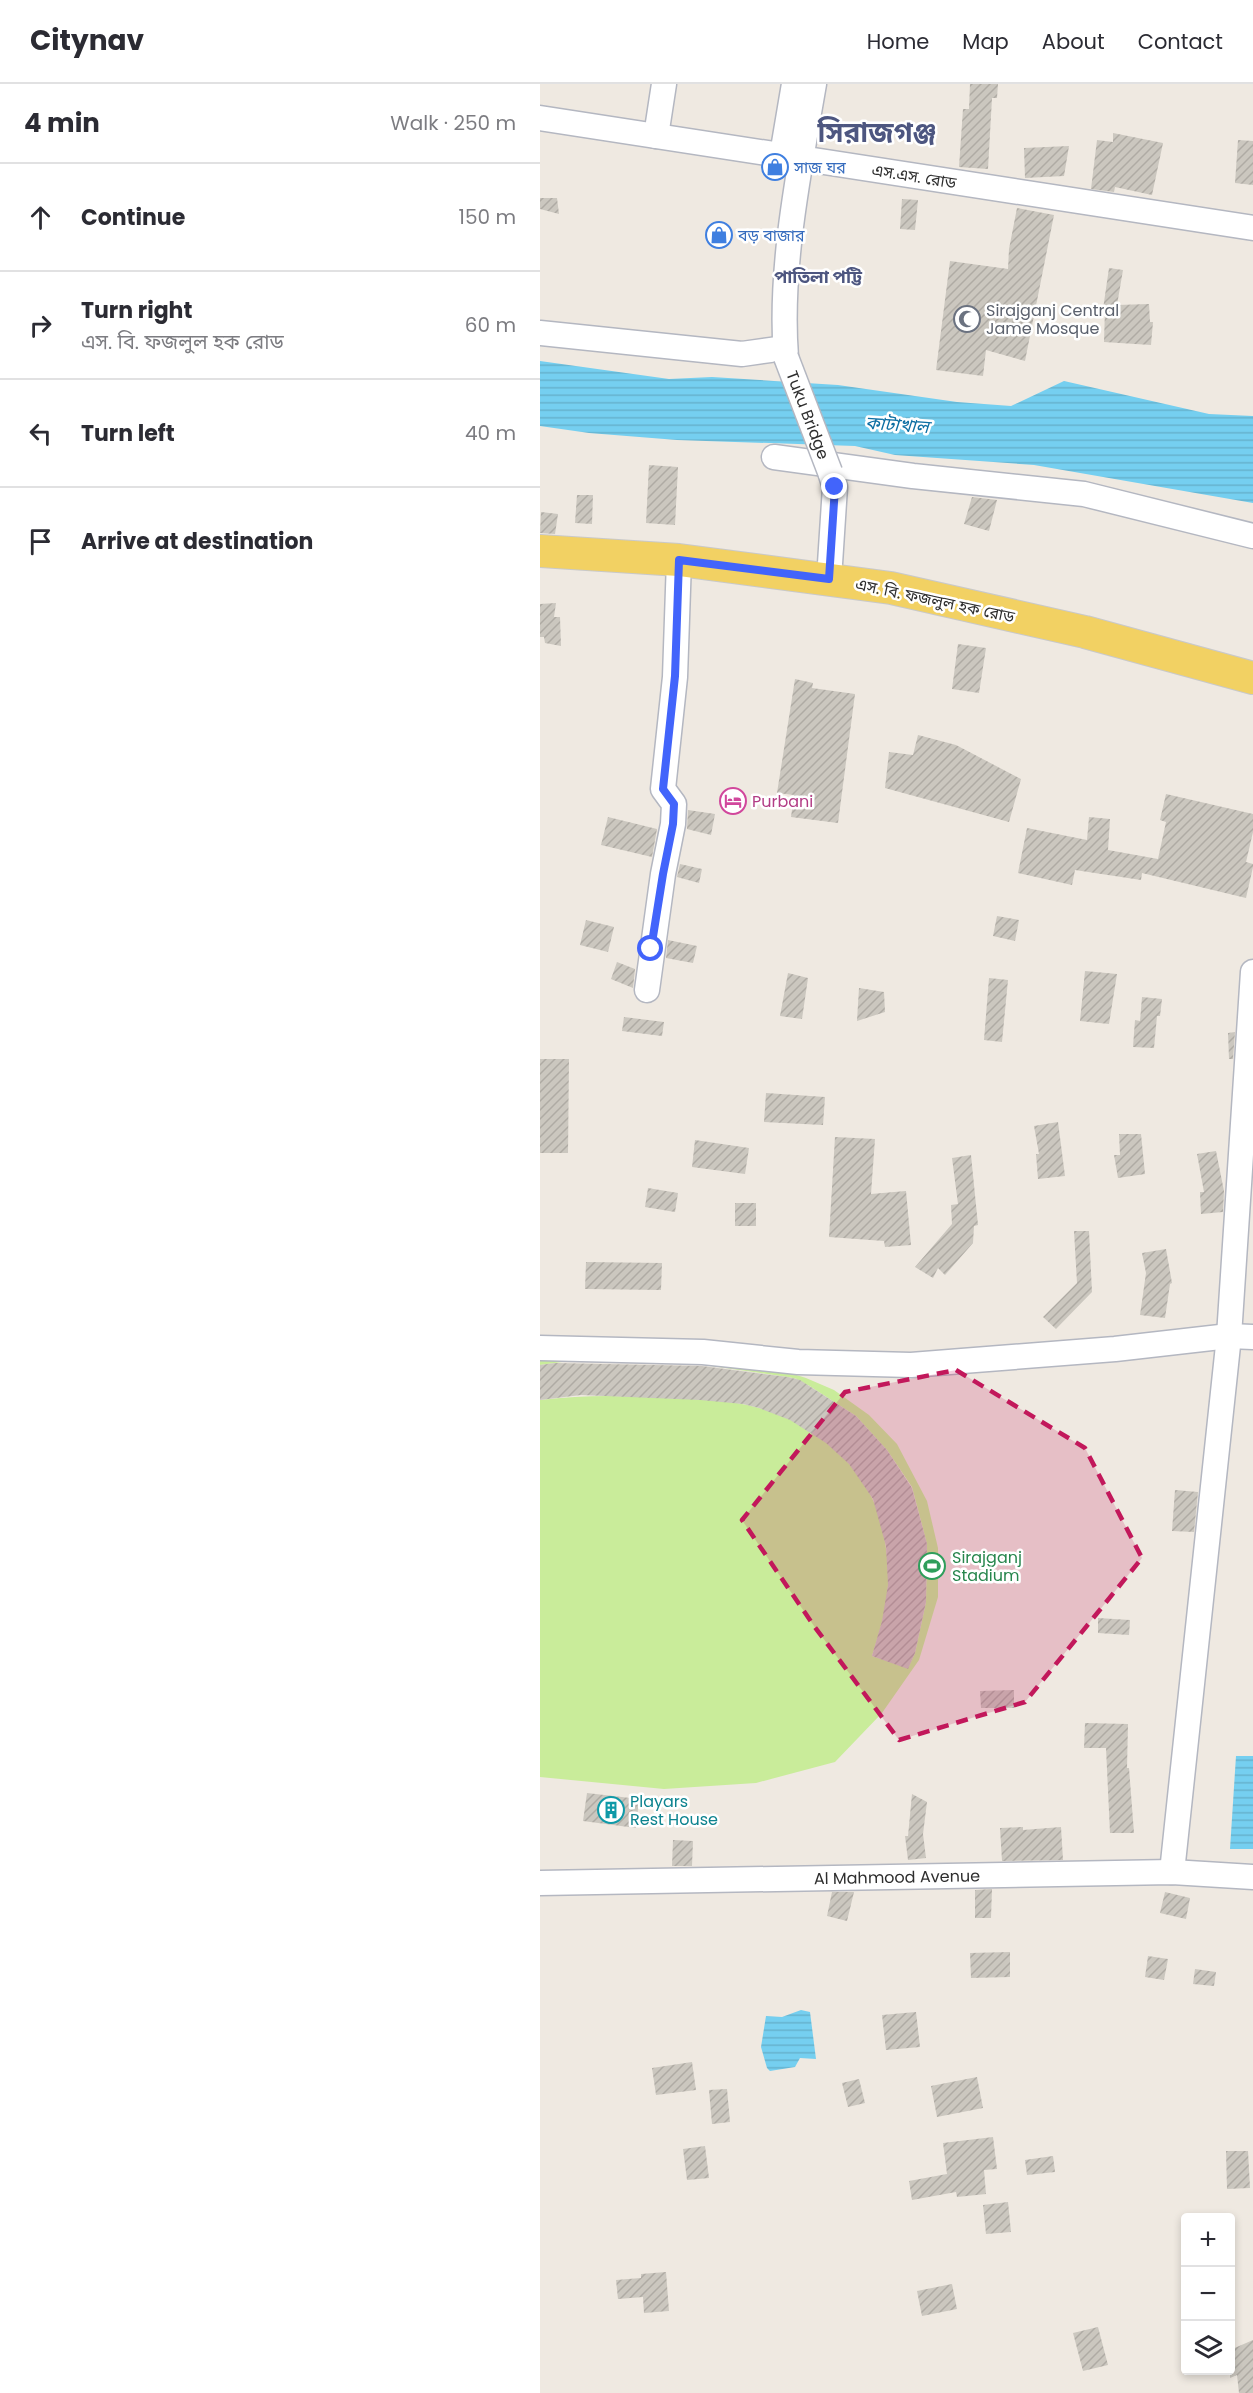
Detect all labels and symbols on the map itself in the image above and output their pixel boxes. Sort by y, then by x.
district label: সিরাজগঞ্জ [817,113,936,152]
shop icon: সাজ ঘর [760,152,790,182]
place label: সাজ ঘর [793,156,846,179]
street label: এস.এস. রোড [870,158,958,195]
shop icon: বড় বাজার [704,220,734,250]
place label: বড় বাজার [737,224,805,247]
district label: পাতিলা পট্টি [774,264,863,289]
place label: Sirajganj Central Jame Mosque [986,299,1119,340]
mosque icon: Sirajganj Central Jame Mosque [952,304,982,334]
street label: Tuku Bridge [780,368,835,463]
water label: কাটাখাল [864,410,934,439]
route end [821,473,847,499]
street label: এস. বি. ফজলুল হক রোড [853,572,1017,629]
hotel icon: Purbani [718,786,748,816]
place label: Purbani [752,790,813,813]
route start [637,935,663,961]
place label: Sirajganj Stadium [952,1546,1022,1587]
sports icon: Sirajganj Stadium [917,1551,947,1581]
place label: Playars Rest House [630,1790,718,1831]
building icon: Playars Rest House [596,1795,626,1825]
street label: Al Mahmood Avenue [814,1864,980,1890]

